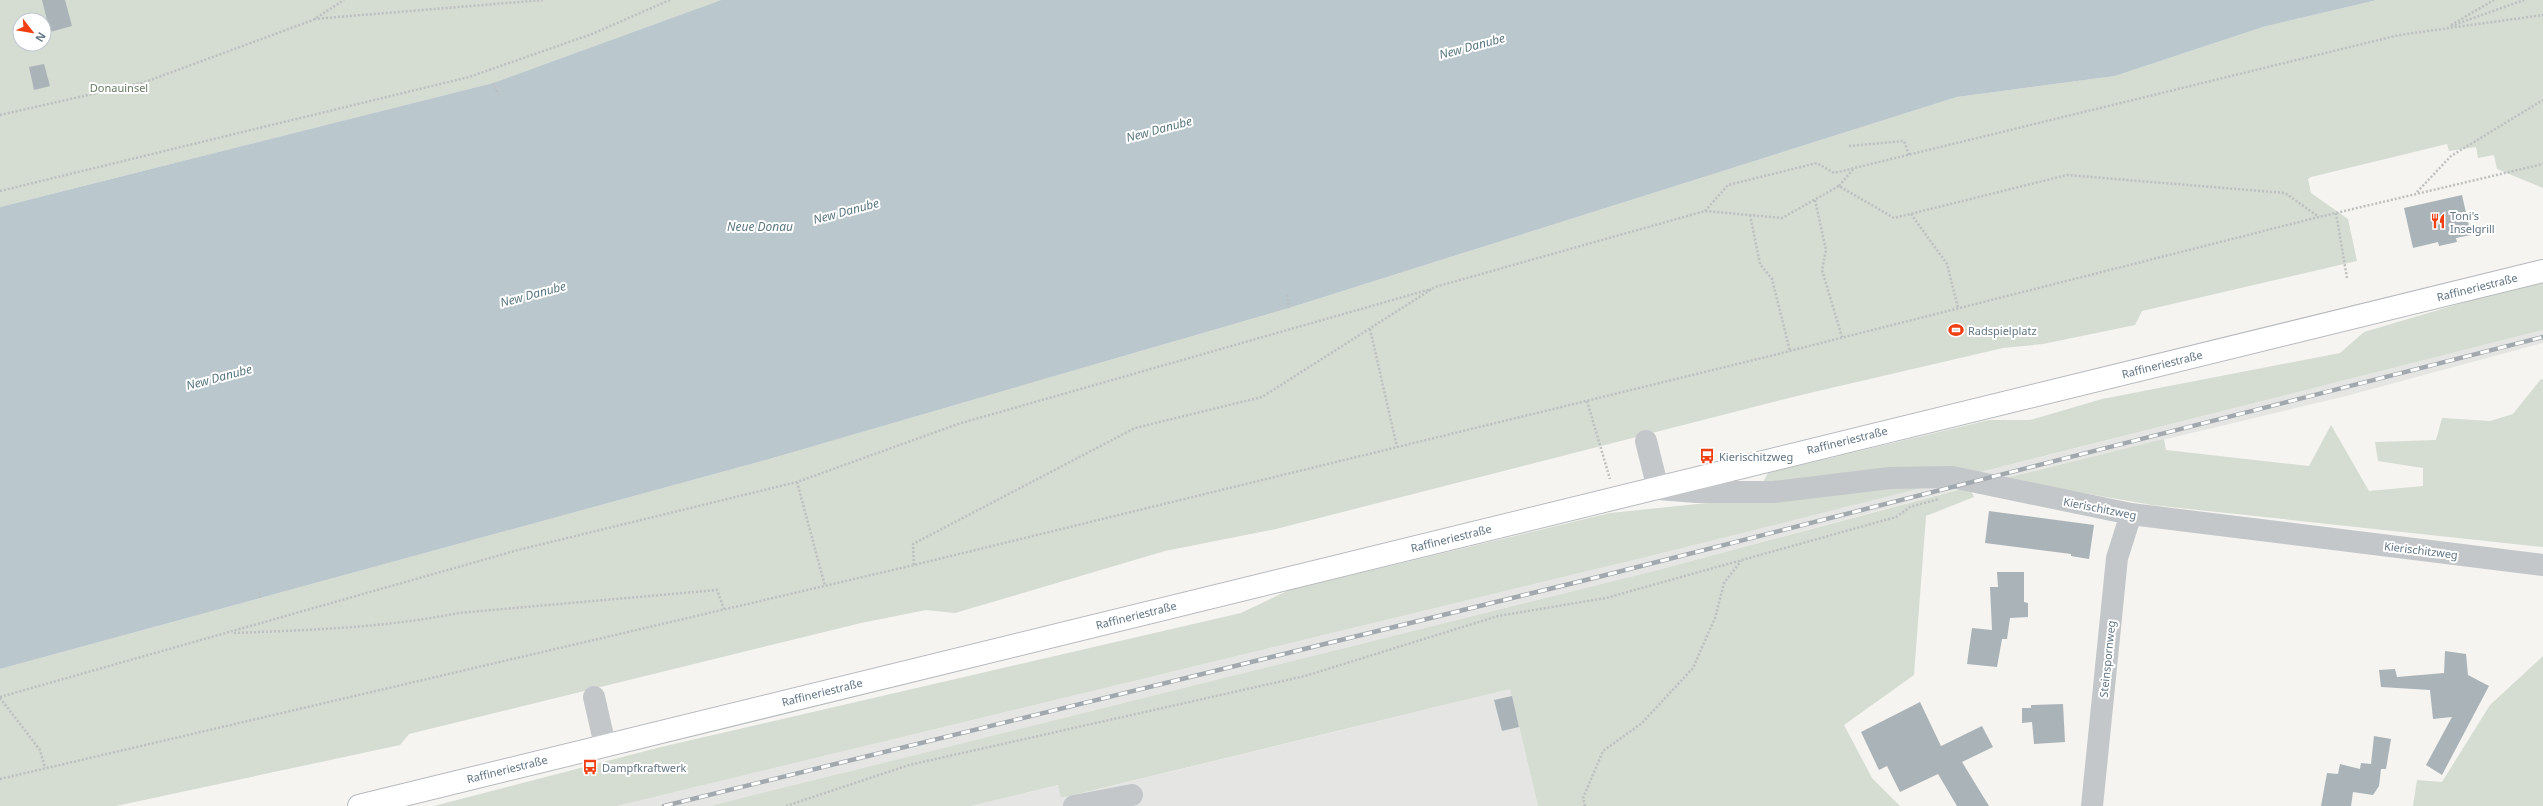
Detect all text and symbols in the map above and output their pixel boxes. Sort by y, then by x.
north arrow [12,12,52,52]
water label: New Danube [1437,29,1507,63]
text: N [32,30,50,45]
park label: Donauinsel [90,80,148,95]
water label: New Danube [1124,112,1194,146]
water label: New Danube [811,194,881,228]
place label: Toni's Inselgrill [2450,208,2495,236]
restaurant icon: Toni's Inselgrill [2429,212,2447,230]
water label: Neue Donau [727,218,793,235]
street label: Raffineriestraße [2435,270,2519,304]
water label: New Danube [498,277,568,311]
sports icon: Radspielplatz [1947,321,1965,339]
place label: Radspielplatz [1968,323,2037,338]
street label: Raffineriestraße [2120,347,2204,381]
water label: New Danube [184,360,254,394]
street label: Raffineriestraße [1805,423,1889,457]
bus stop icon: Kierischitzweg [1698,447,1716,465]
place label: Kierischitzweg [1719,449,1793,464]
street label: Kierischitzweg [2062,494,2138,522]
street label: Raffineriestraße [1409,521,1493,555]
street label: Kierischitzweg [2383,538,2459,562]
street label: Raffineriestraße [1094,598,1178,632]
street label: Steinspornweg [2095,620,2119,698]
street label: Raffineriestraße [780,675,864,709]
street label: Raffineriestraße [465,752,549,786]
bus stop icon: Dampfkraftwerk [581,758,599,776]
place label: Dampfkraftwerk [602,760,687,775]

